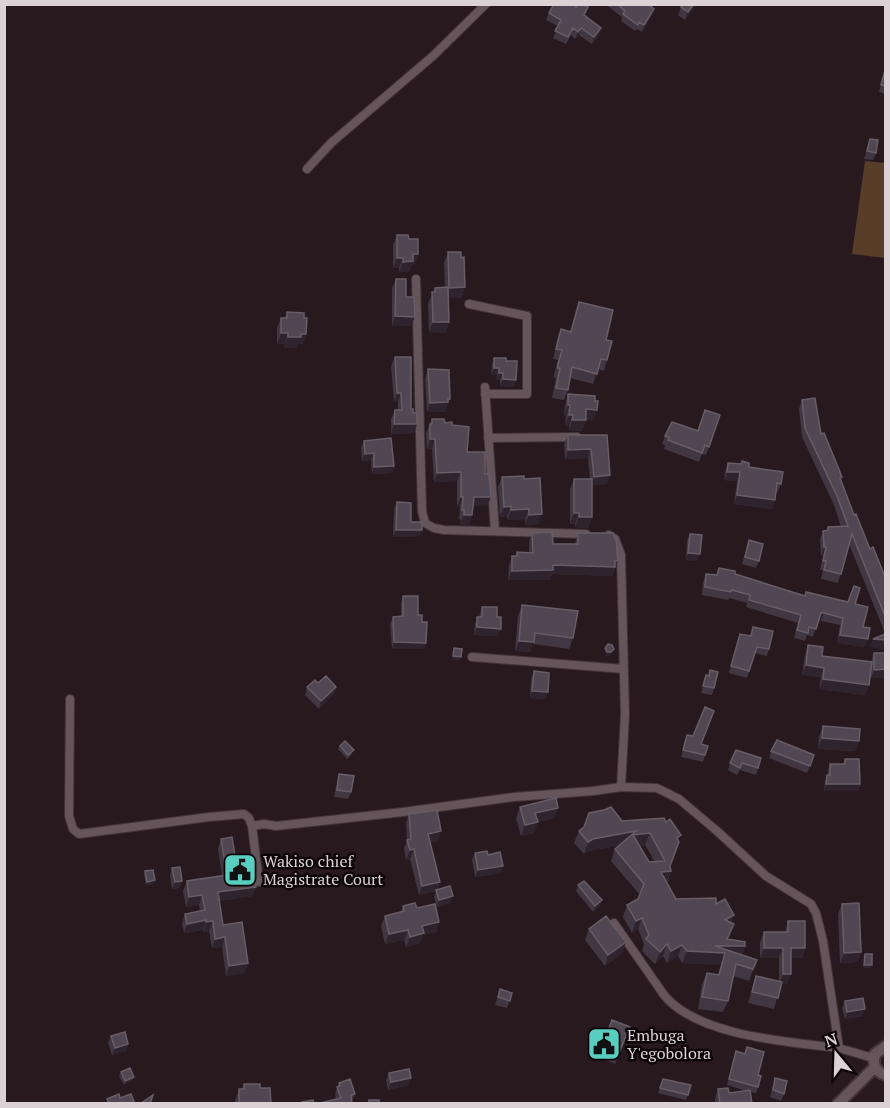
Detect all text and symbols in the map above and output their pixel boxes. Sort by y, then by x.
place label: Wakiso chief Magistrate Court [263,850,383,890]
public building icon: Wakiso chief Magistrate Court [222,852,258,888]
place label: Embuga Y'egobolora [627,1024,711,1064]
north arrow [806,1024,866,1084]
public building icon: Embuga Y'egobolora [586,1026,622,1062]
text: N [822,1027,840,1052]

